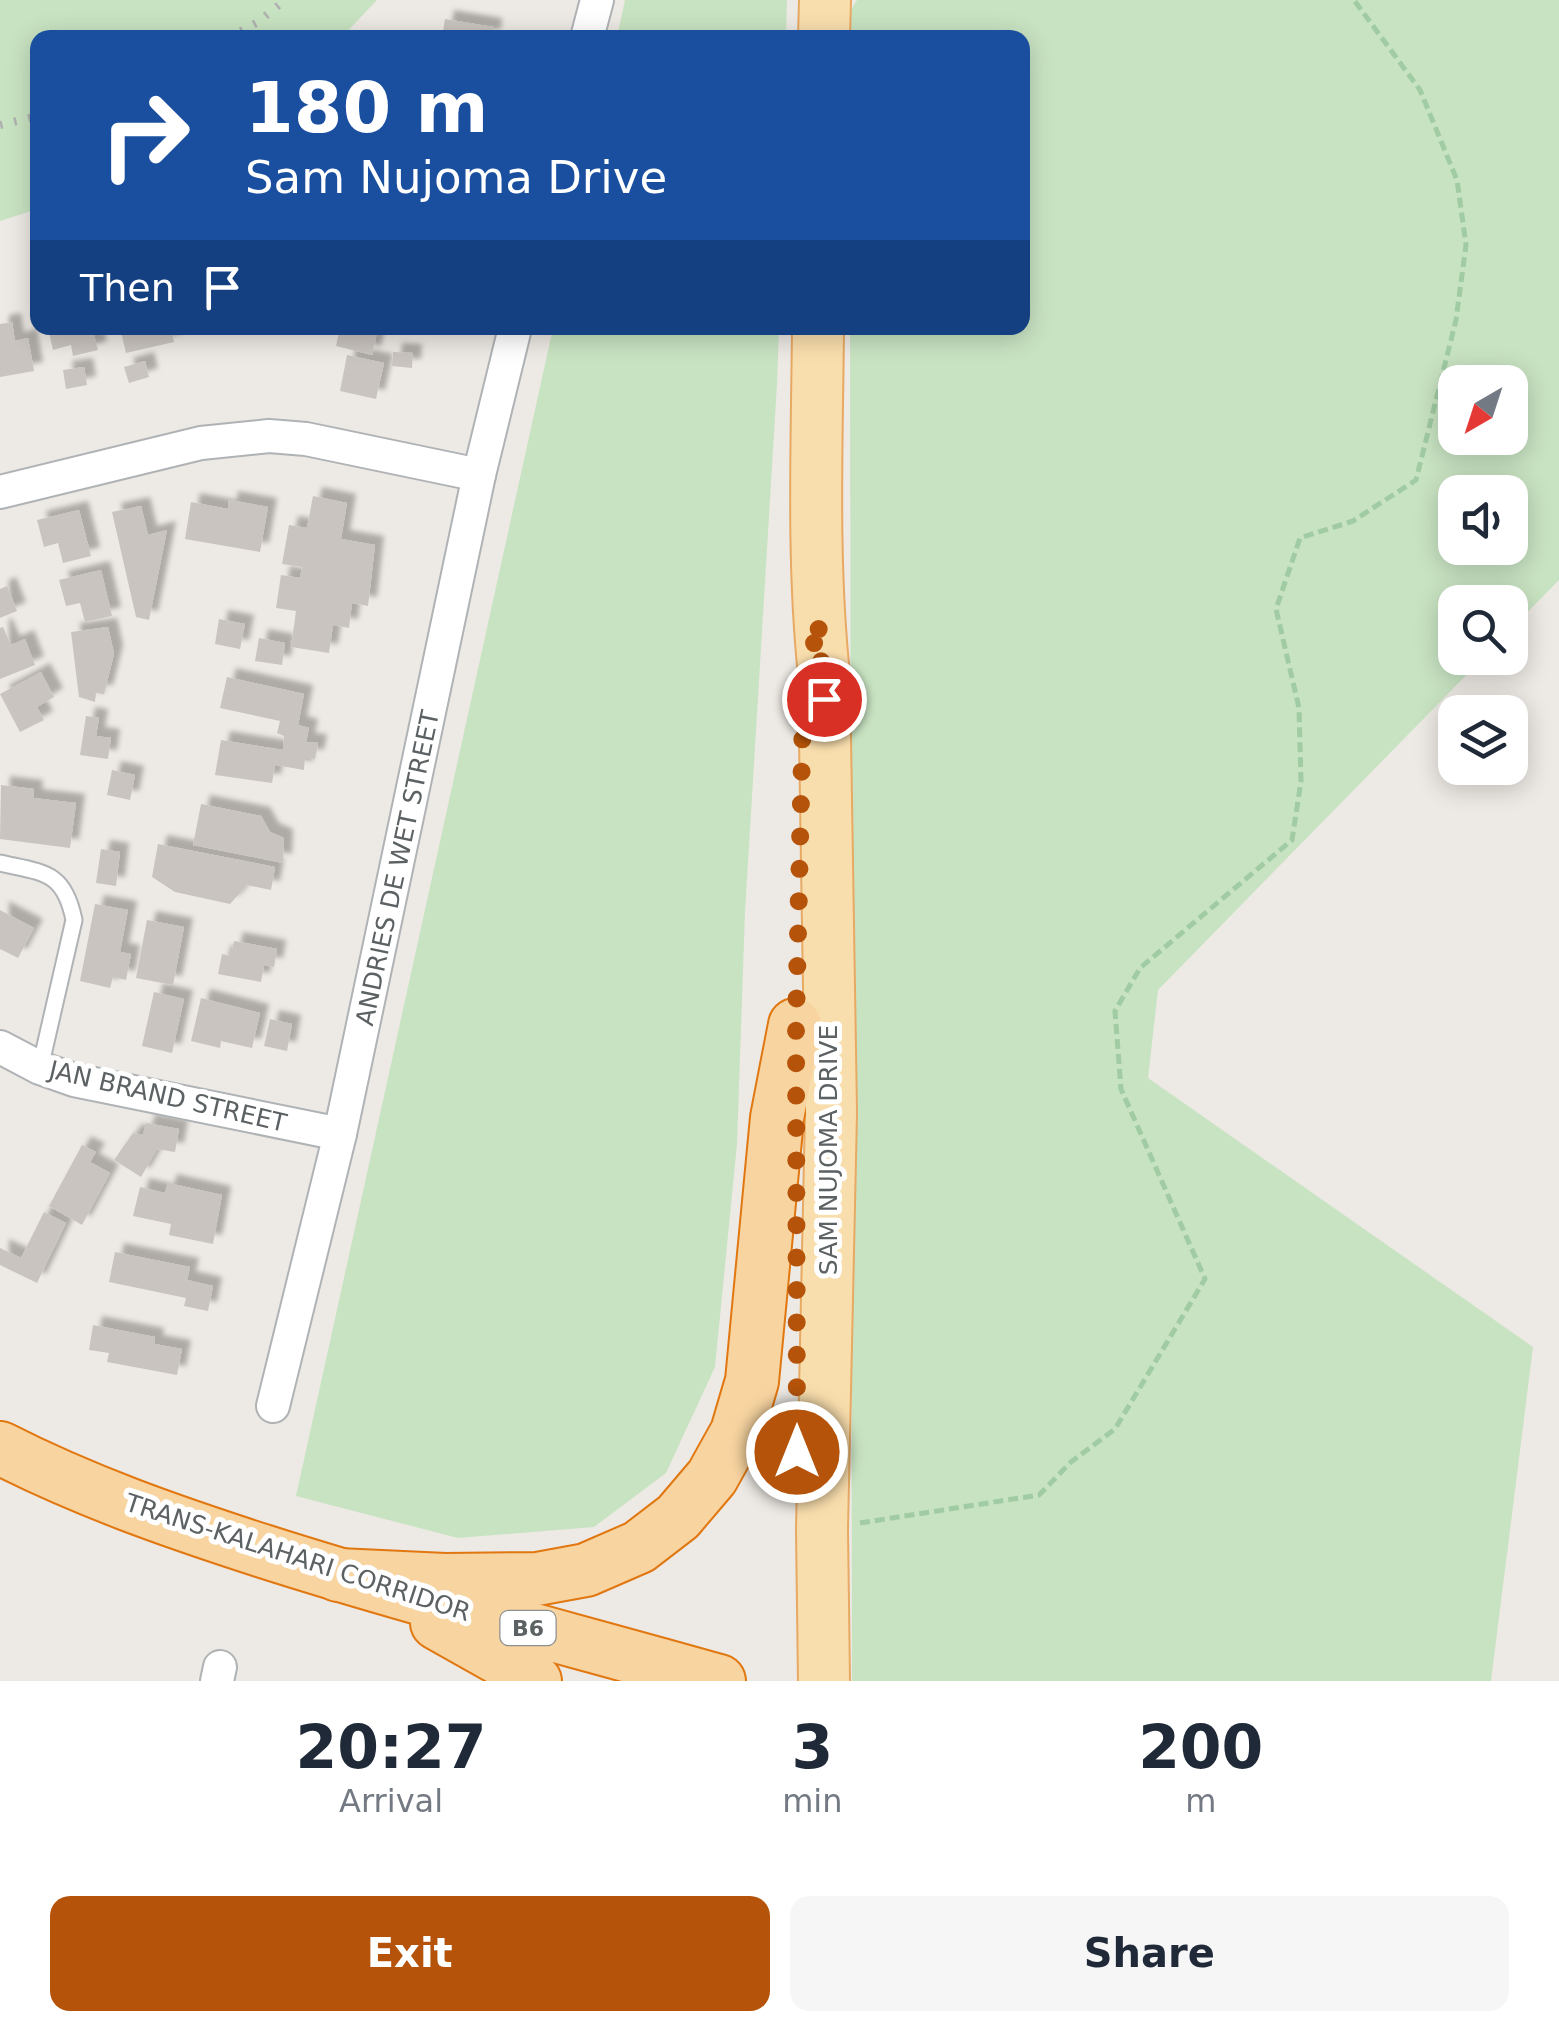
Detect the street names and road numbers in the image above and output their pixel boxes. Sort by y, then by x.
street label: ANDRIES DE WET STREET [350,707,445,1028]
street label: SAM NUJOMA DRIVE [814,1025,843,1275]
street label: JAN BRAND STREET [44,1055,290,1138]
street label: TRANS-KALAHARI CORRIDOR [121,1488,474,1627]
road number: B6 [500,1611,556,1645]

